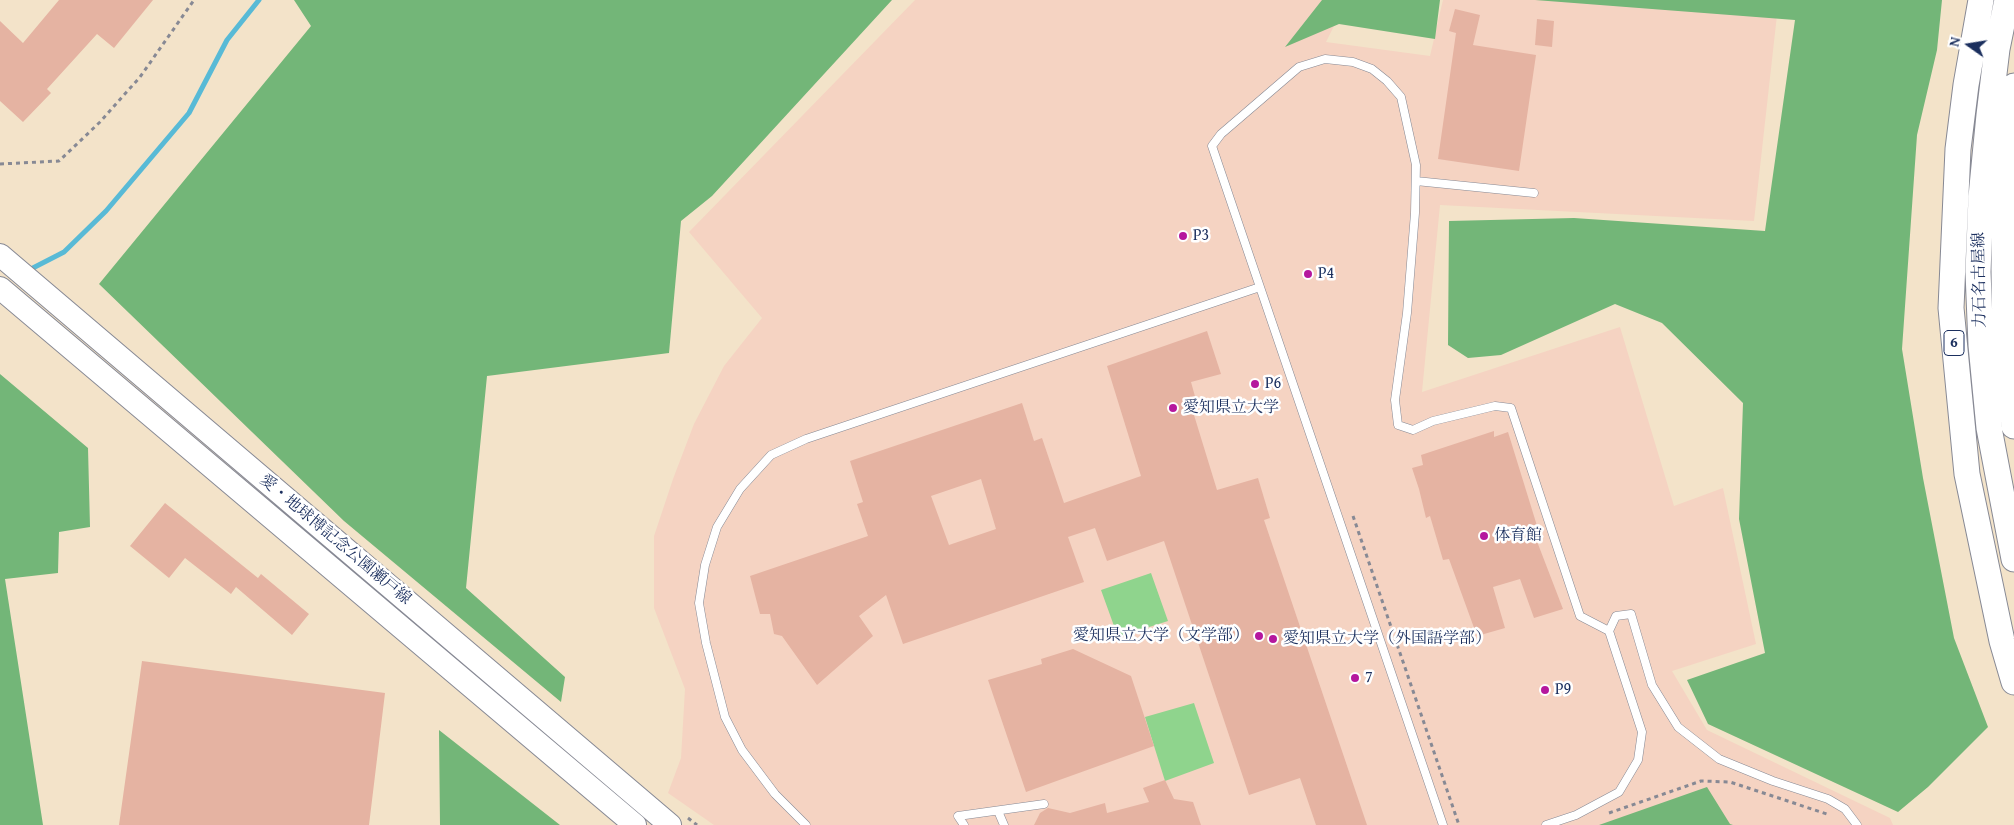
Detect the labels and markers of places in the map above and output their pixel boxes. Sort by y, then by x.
place label: P3 [1193,226,1209,246]
marker: P3 [1177,230,1189,242]
place label: P4 [1318,264,1334,284]
marker: P4 [1302,268,1314,280]
place label: P6 [1265,374,1281,394]
marker: P6 [1249,378,1261,390]
place label: 愛知県立大学 [1183,398,1279,418]
marker: 愛知県立大学 [1167,402,1179,414]
place label: 体育館 [1494,526,1542,546]
marker: 体育館 [1478,530,1490,542]
place label: 愛知県立大学（文学部） [1073,626,1249,646]
place label: 愛知県立大学（外国語学部） [1283,629,1491,649]
marker: 愛知県立大学（文学部） [1253,630,1265,642]
marker: 愛知県立大学（外国語学部） [1267,633,1279,645]
place label: 7 [1365,668,1373,688]
marker: 7 [1349,672,1361,684]
place label: P9 [1555,680,1571,700]
marker: P9 [1539,684,1551,696]

